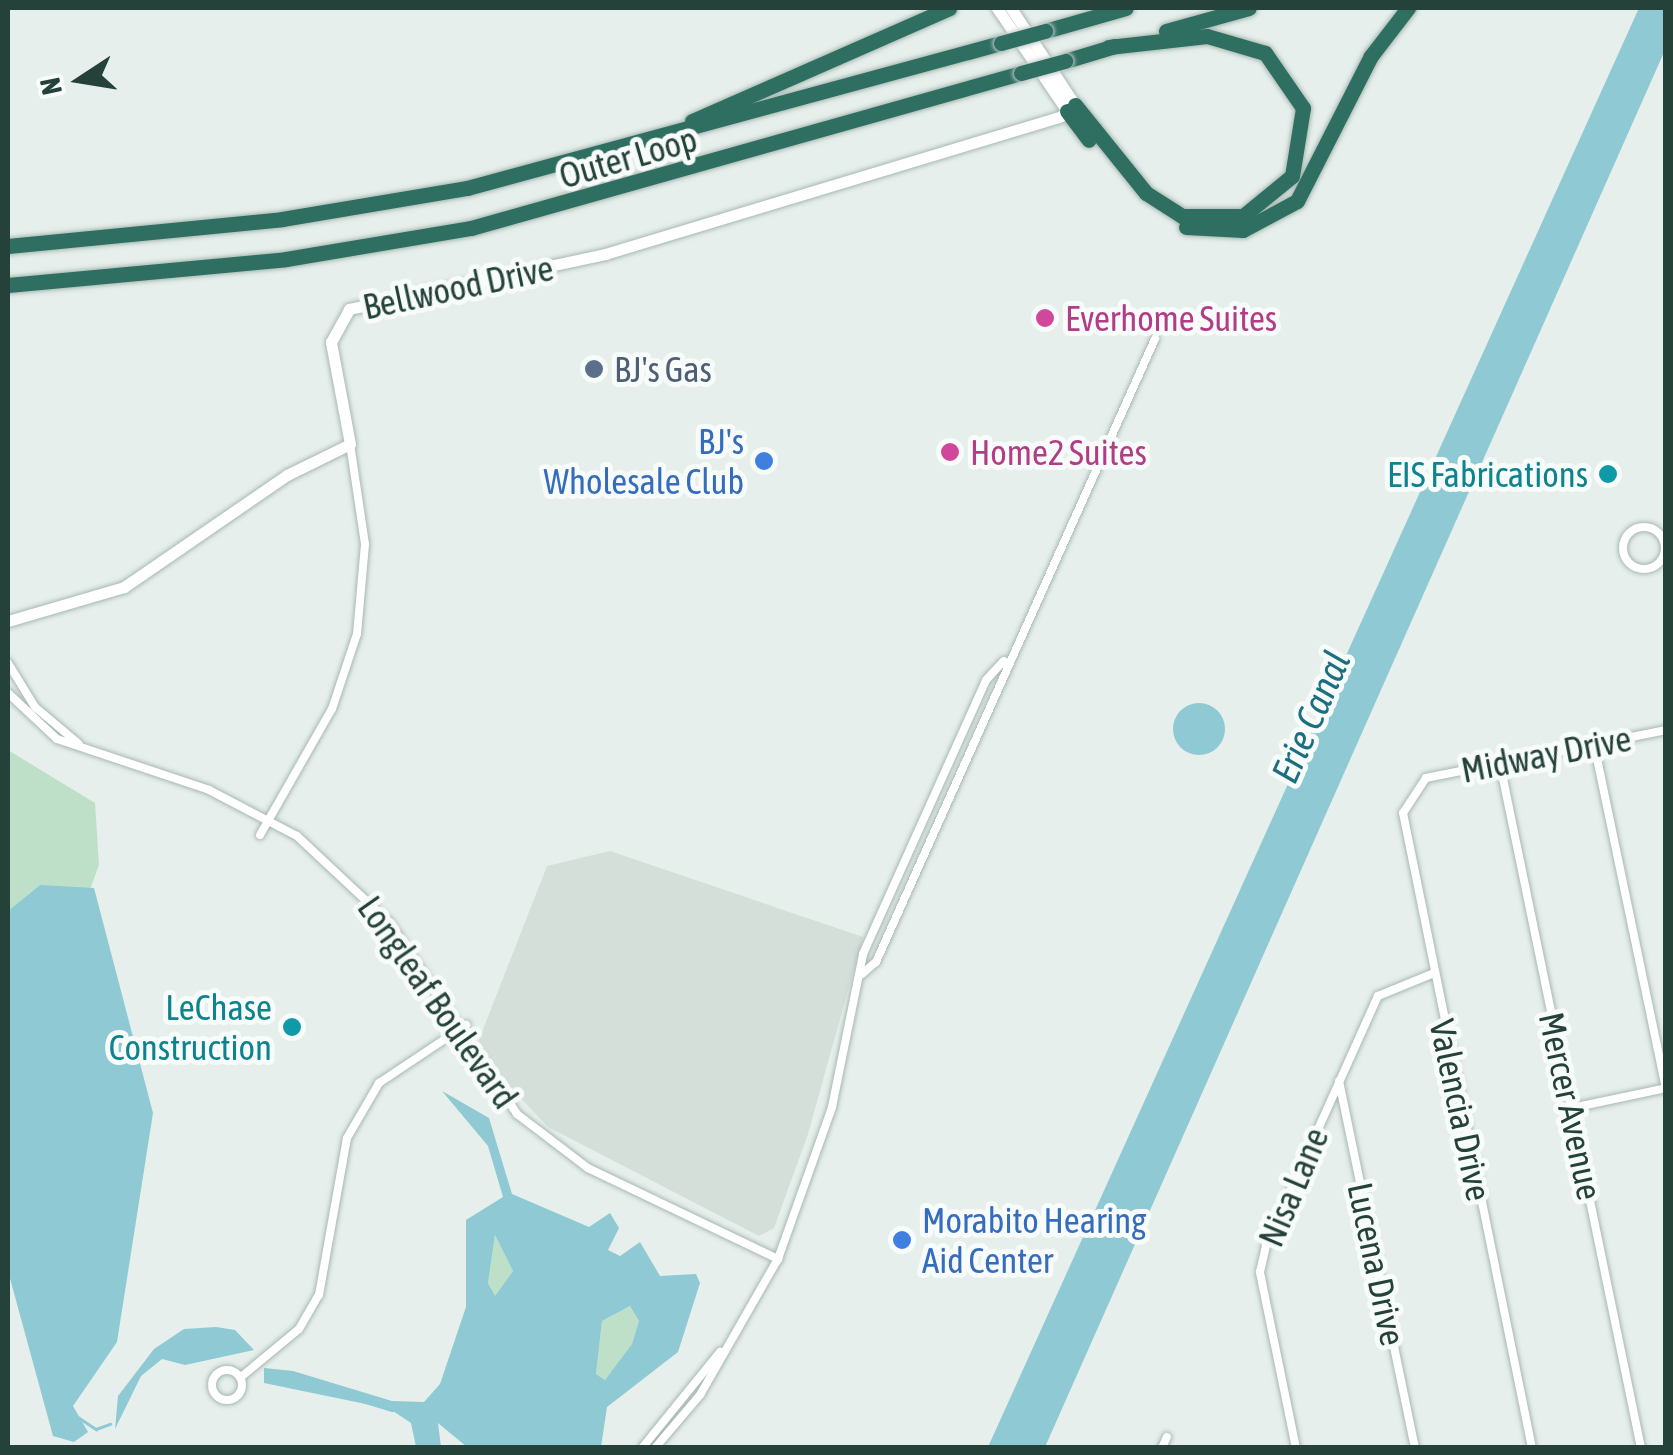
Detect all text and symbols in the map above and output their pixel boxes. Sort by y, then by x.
north arrow [30,30,130,130]
text: N [33,75,68,98]
street label: Outer Loop [554,117,702,197]
street label: Bellwood Drive [359,246,557,328]
place label: Everhome Suites [1065,297,1277,339]
marker: Everhome Suites [1034,307,1056,329]
place label: BJ's Gas [614,348,712,390]
marker: BJ's Gas [583,358,605,380]
place label: BJ's Wholesale Club [544,420,744,502]
place label: Home2 Suites [970,431,1147,473]
marker: Home2 Suites [939,441,961,463]
marker: BJ's Wholesale Club [753,450,775,472]
place label: EIS Fabrications [1387,453,1588,495]
marker: EIS Fabrications [1597,463,1619,485]
water label: Erie Canal [1262,644,1360,790]
street label: Midway Drive [1458,717,1634,791]
street label: Longleaf Boulevard [349,888,527,1116]
place label: LeChase Construction [109,986,272,1068]
street label: Mercer Avenue [1531,1008,1611,1204]
marker: LeChase Construction [281,1016,303,1038]
street label: Valencia Drive [1421,1016,1501,1204]
street label: Nisa Lane [1249,1121,1337,1253]
street label: Lucena Drive [1339,1179,1415,1349]
place label: Morabito Hearing Aid Center [922,1199,1146,1281]
marker: Morabito Hearing Aid Center [891,1229,913,1251]

